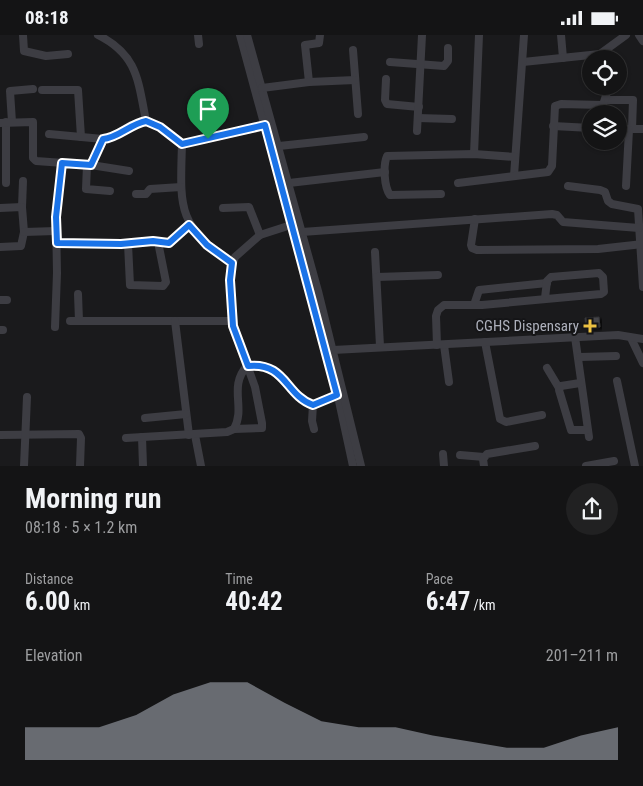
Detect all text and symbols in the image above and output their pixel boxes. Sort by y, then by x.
text: 08:18 [25,6,69,29]
map controls [582,50,627,150]
button: locate [582,50,627,95]
pin [187,88,229,139]
icon: arrive [194,95,222,123]
button: layers [582,105,627,150]
place label: CGHS Dispensary [476,317,579,335]
marker: CGHS Dispensary [583,319,597,333]
text: Morning run [25,482,161,515]
button: share [566,483,618,535]
text: 08:18 · 5 × 1.2 km [25,518,137,537]
text: Distance [25,571,73,587]
text: Time [225,571,253,587]
text: Pace [426,571,453,587]
text: 6.00 [25,587,70,616]
text: 40:42 [225,587,283,616]
text: 6:47 [426,587,470,616]
text: km [70,597,90,613]
text: /km [470,597,496,613]
text: Elevation [25,646,83,665]
text: 201–211 m [546,646,618,665]

